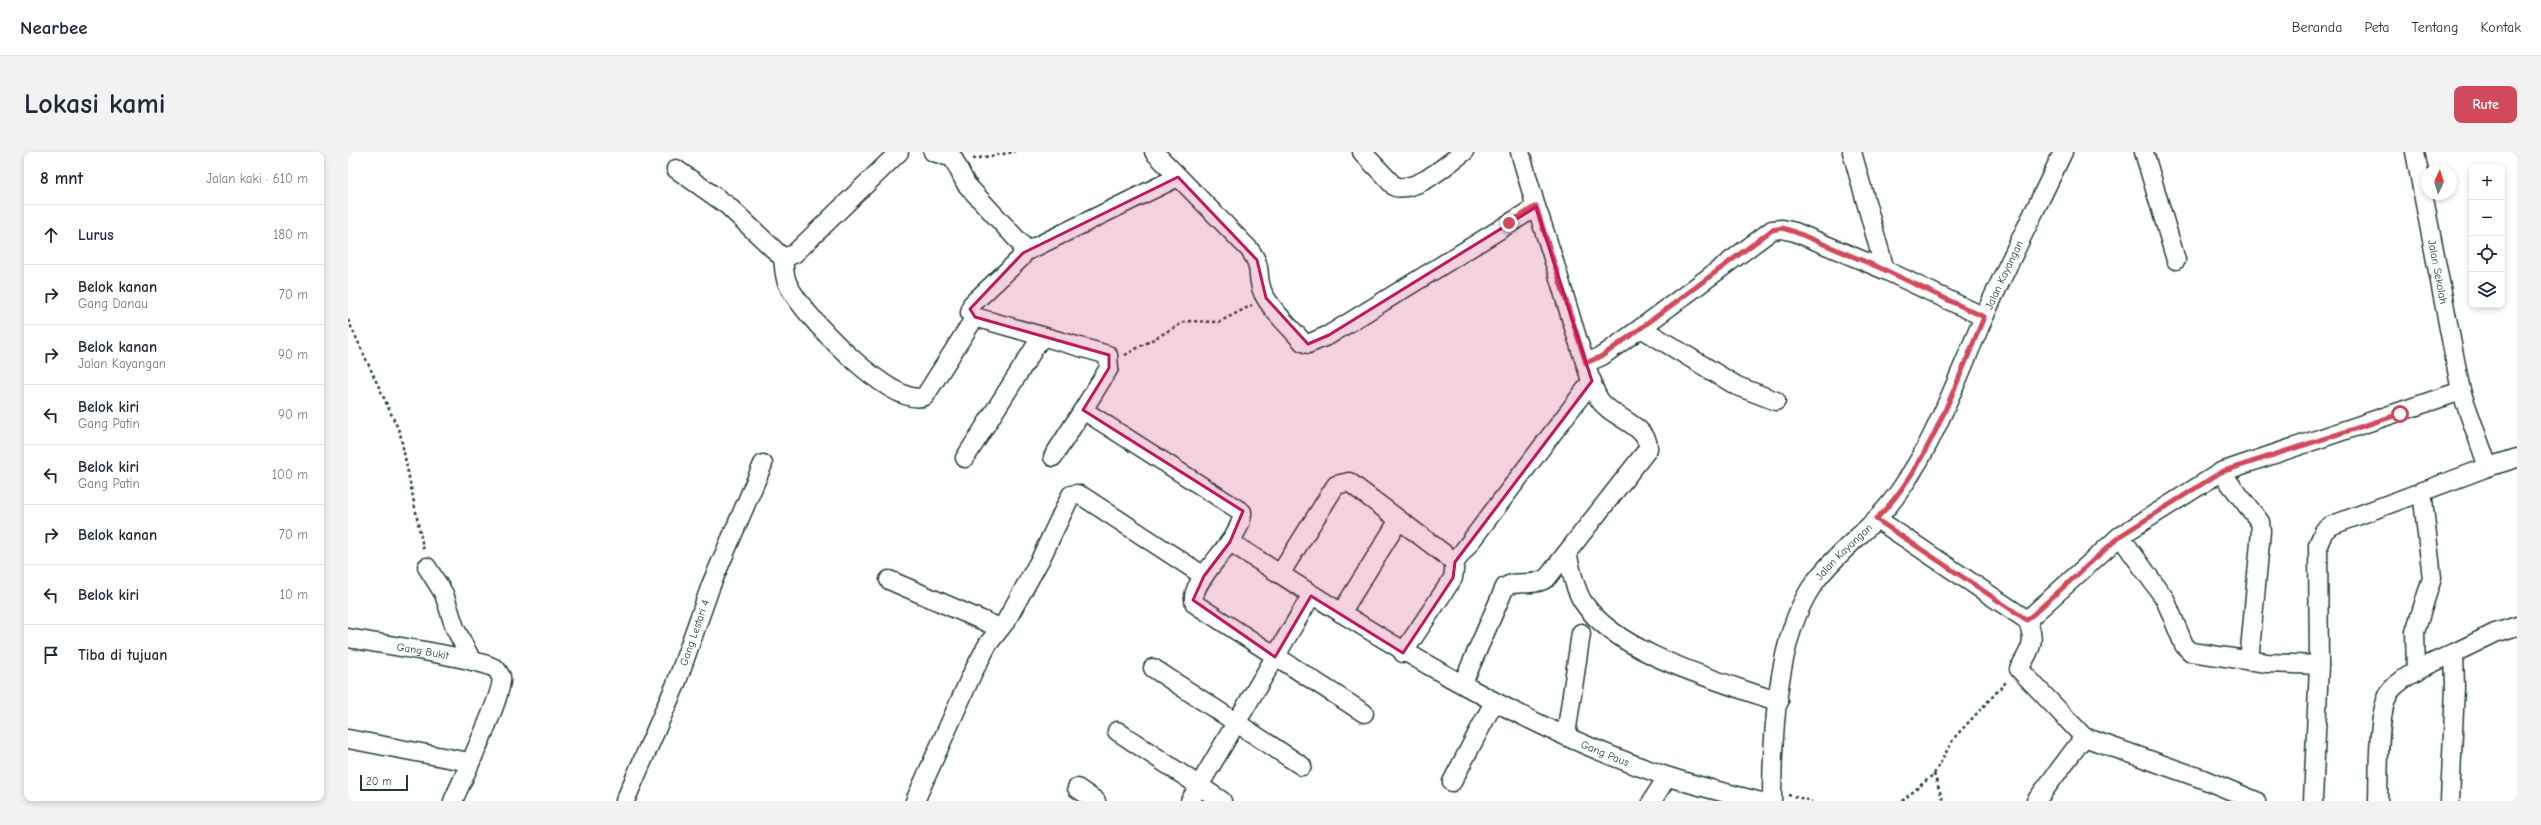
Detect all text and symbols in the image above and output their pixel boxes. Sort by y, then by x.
text: Nearbee [20,17,88,39]
text: Beranda [2292,19,2342,36]
text: Peta [2364,19,2389,36]
text: Tentang [2411,19,2458,36]
text: Kontak [2480,19,2521,36]
button: Rute [2454,86,2517,123]
text: Lokasi kami [24,88,166,120]
north arrow [2421,164,2457,200]
map controls [2469,164,2505,308]
button: + [2469,164,2505,200]
text: 8 mnt [40,169,83,188]
text: Jalan kaki · 610 m [206,171,308,186]
button: − [2469,200,2505,236]
route end [1500,214,1518,232]
icon: ahead [40,224,62,246]
text: Lurus [78,226,114,244]
text: 180 m [273,227,308,242]
button: locate [2469,236,2505,272]
street label: Jalan Kayangan [1982,238,2026,311]
street label: Jalan Sekolah [2425,239,2450,305]
button: layers [2469,272,2505,308]
text: Belok kanan [78,278,157,296]
icon: right [40,284,62,306]
text: 70 m [279,287,308,302]
text: Gang Danau [78,296,148,311]
text: Belok kanan [78,338,157,356]
icon: right [40,344,62,366]
text: 90 m [278,347,308,362]
text: Jalan Kayangan [78,356,166,371]
text: Belok kiri [78,398,139,416]
icon: left [40,404,62,426]
route start [2391,405,2409,423]
text: 90 m [278,407,308,422]
text: Gang Patin [78,416,140,431]
text: Belok kiri [78,458,139,476]
icon: left [40,464,62,486]
text: 100 m [272,467,308,482]
text: Gang Patin [78,476,140,491]
street label: Jalan Kayangan [1813,521,1875,583]
icon: right [40,524,62,546]
text: Belok kanan [78,526,157,544]
text: 70 m [279,527,308,542]
icon: left [40,584,62,606]
text: Belok kiri [78,586,139,604]
text: 10 m [280,587,308,602]
street label: Gang Lestari 4 [677,598,712,668]
street label: Gang Bukit [396,640,451,663]
icon: arrive [40,644,62,666]
text: Tiba di tujuan [78,646,167,664]
street label: Gang Paus [1579,738,1631,769]
scale bar [360,773,408,792]
text: 20 m [366,775,391,788]

